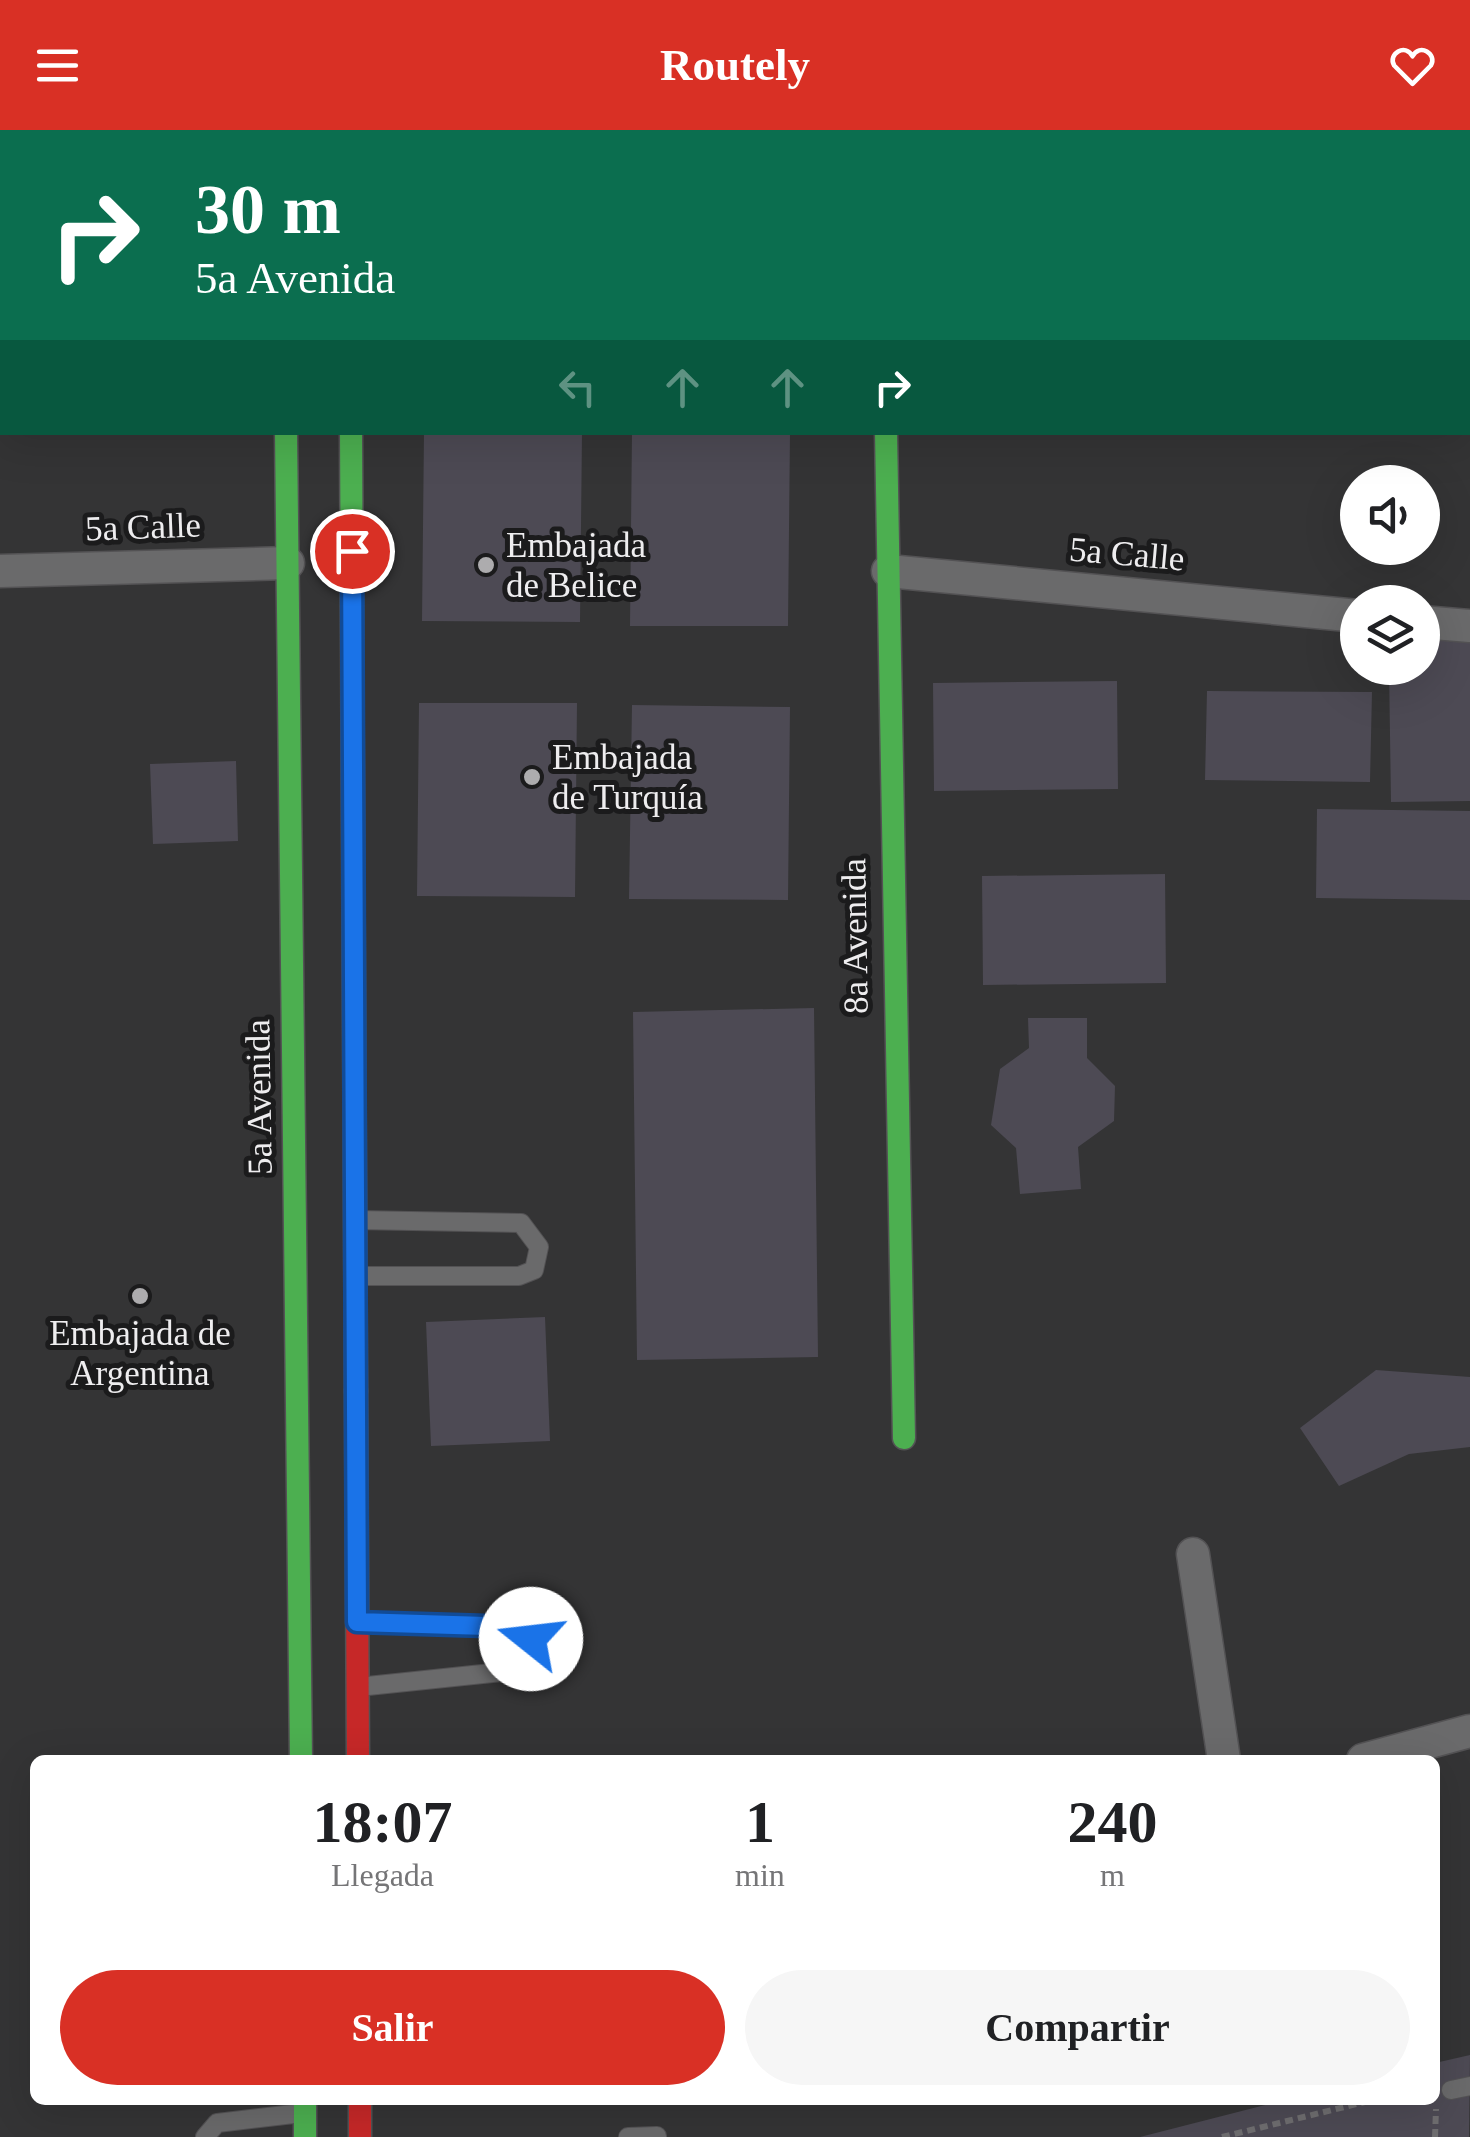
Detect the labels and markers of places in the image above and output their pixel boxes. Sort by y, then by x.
pin [310,509,395,594]
place label: Embajada de Belice [506,526,646,605]
marker: Embajada de Belice [475,554,497,576]
place label: Embajada de Turquía [552,738,703,817]
marker: Embajada de Turquía [521,766,543,788]
marker: Embajada de Argentina [129,1285,151,1307]
place label: Embajada de Argentina [49,1314,231,1393]

